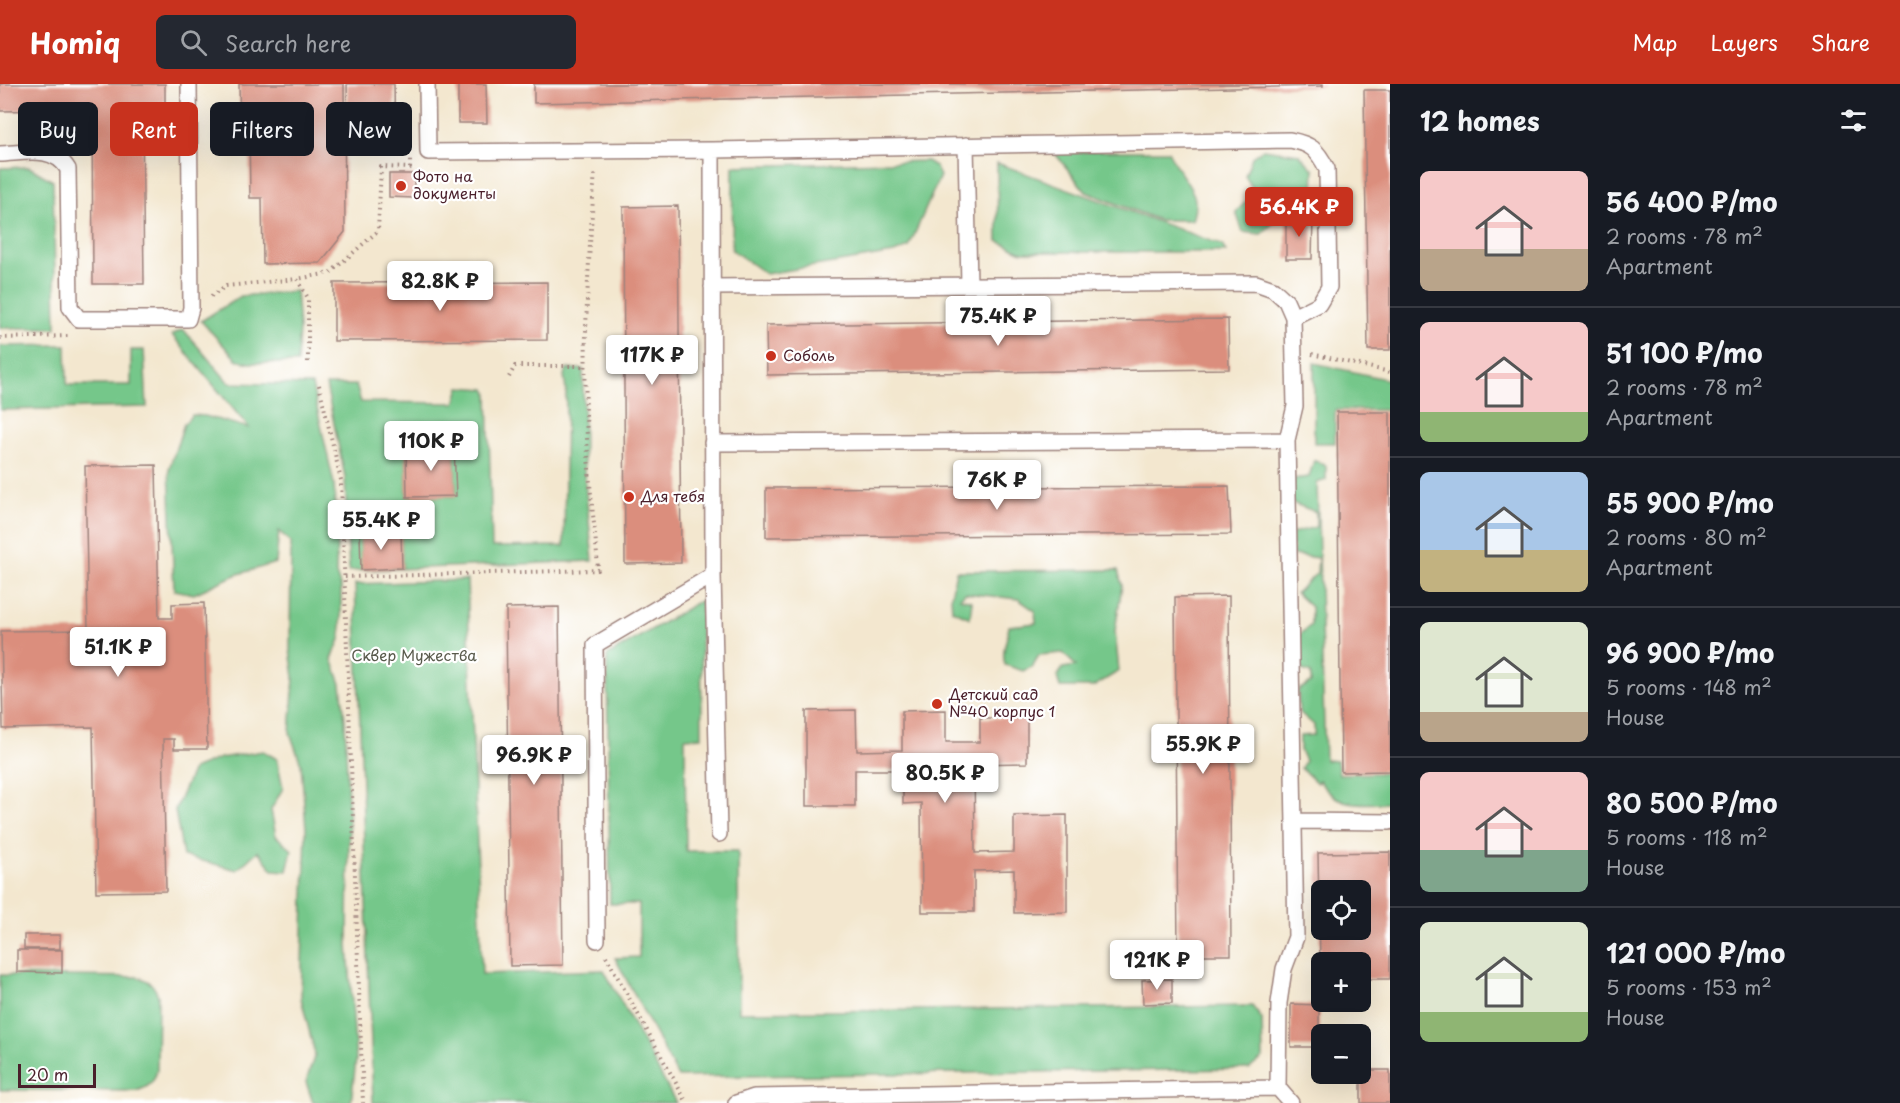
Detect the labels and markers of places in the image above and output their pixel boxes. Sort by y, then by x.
place label: Фото на документы [413,164,496,204]
marker: Фото на документы [394,179,408,193]
pin: 56.4K ₽ [1244,187,1354,238]
pin: 82.8K ₽ [385,261,495,312]
pin: 75.4K ₽ [943,296,1053,347]
pin: 117K ₽ [603,335,701,386]
place label: Соболь [783,343,835,366]
marker: Соболь [764,349,778,363]
pin: 110K ₽ [382,421,480,472]
pin: 76K ₽ [955,460,1039,511]
place label: Для тебя [640,484,705,507]
marker: Для тебя [622,490,636,504]
pin: 55.4K ₽ [326,500,436,551]
pin: 51.1K ₽ [63,627,173,678]
place label: Детский сад №40 корпус 1 [948,682,1055,722]
marker: Детский сад №40 корпус 1 [930,697,944,711]
pin: 55.9K ₽ [1148,724,1258,775]
pin: 96.9K ₽ [479,735,589,786]
pin: 80.5K ₽ [890,753,1000,804]
pin: 121K ₽ [1108,940,1206,991]

